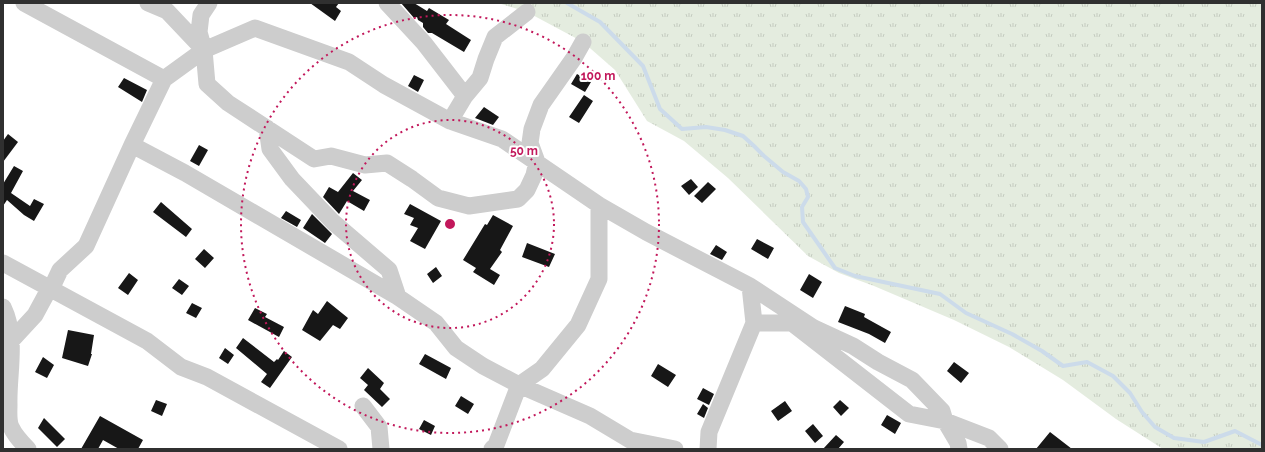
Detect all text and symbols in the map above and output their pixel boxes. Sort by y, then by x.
text: 100 m [581,69,615,83]
text: 50 m [510,144,538,158]
centre of rings [443,217,457,231]

